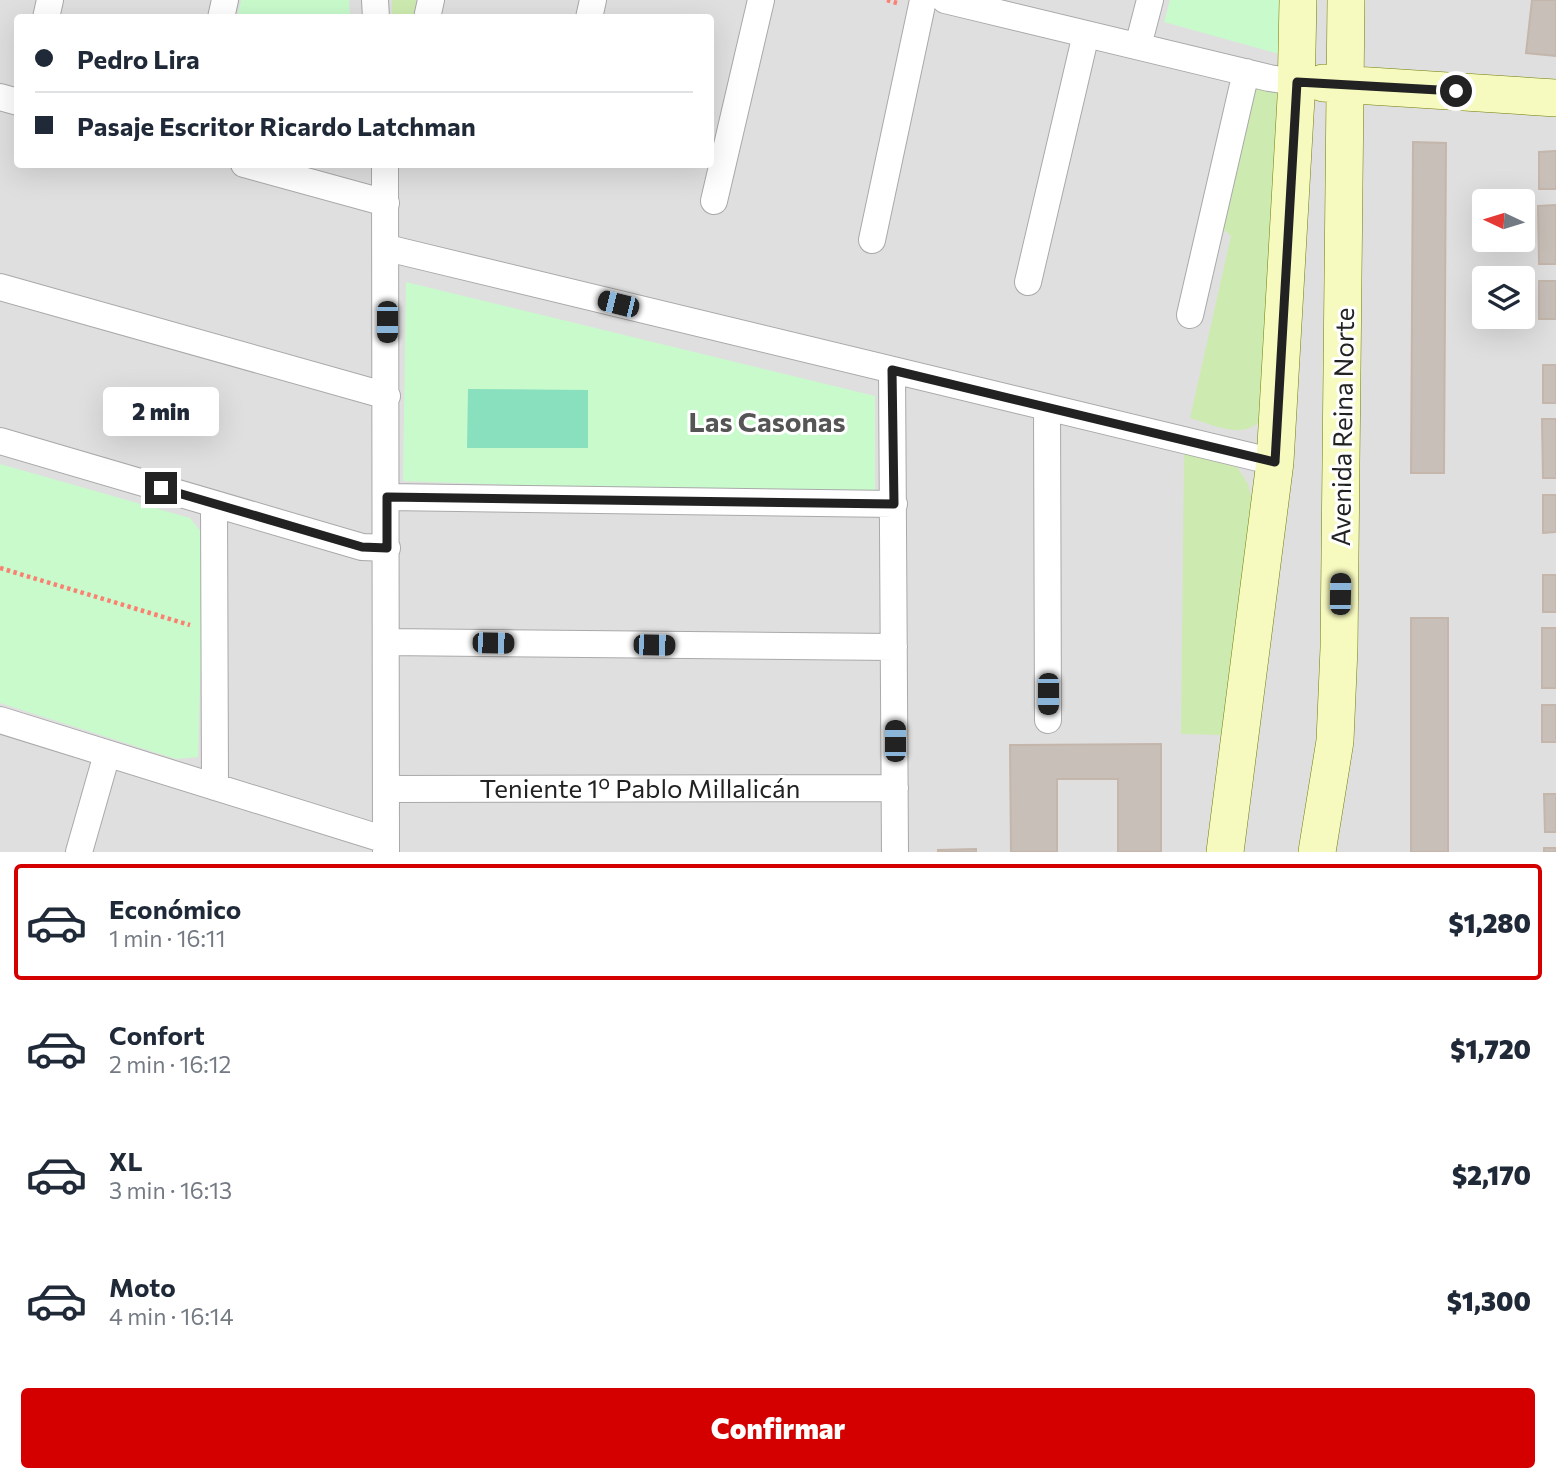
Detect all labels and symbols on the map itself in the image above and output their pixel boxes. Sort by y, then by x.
route start [1440,75,1472,107]
north arrow [1472,189,1535,252]
car [596,289,641,319]
car [377,301,398,343]
street label: Avenida Reina Norte [1324,307,1359,547]
callout: 2 min [103,386,219,435]
district label: Las Casonas [688,404,846,438]
route end [145,472,177,504]
car [1330,573,1351,615]
car [472,632,515,654]
car [633,634,676,656]
car [1038,673,1059,715]
car [885,720,906,762]
street label: Teniente 1º Pablo Millalicán [480,772,800,803]

